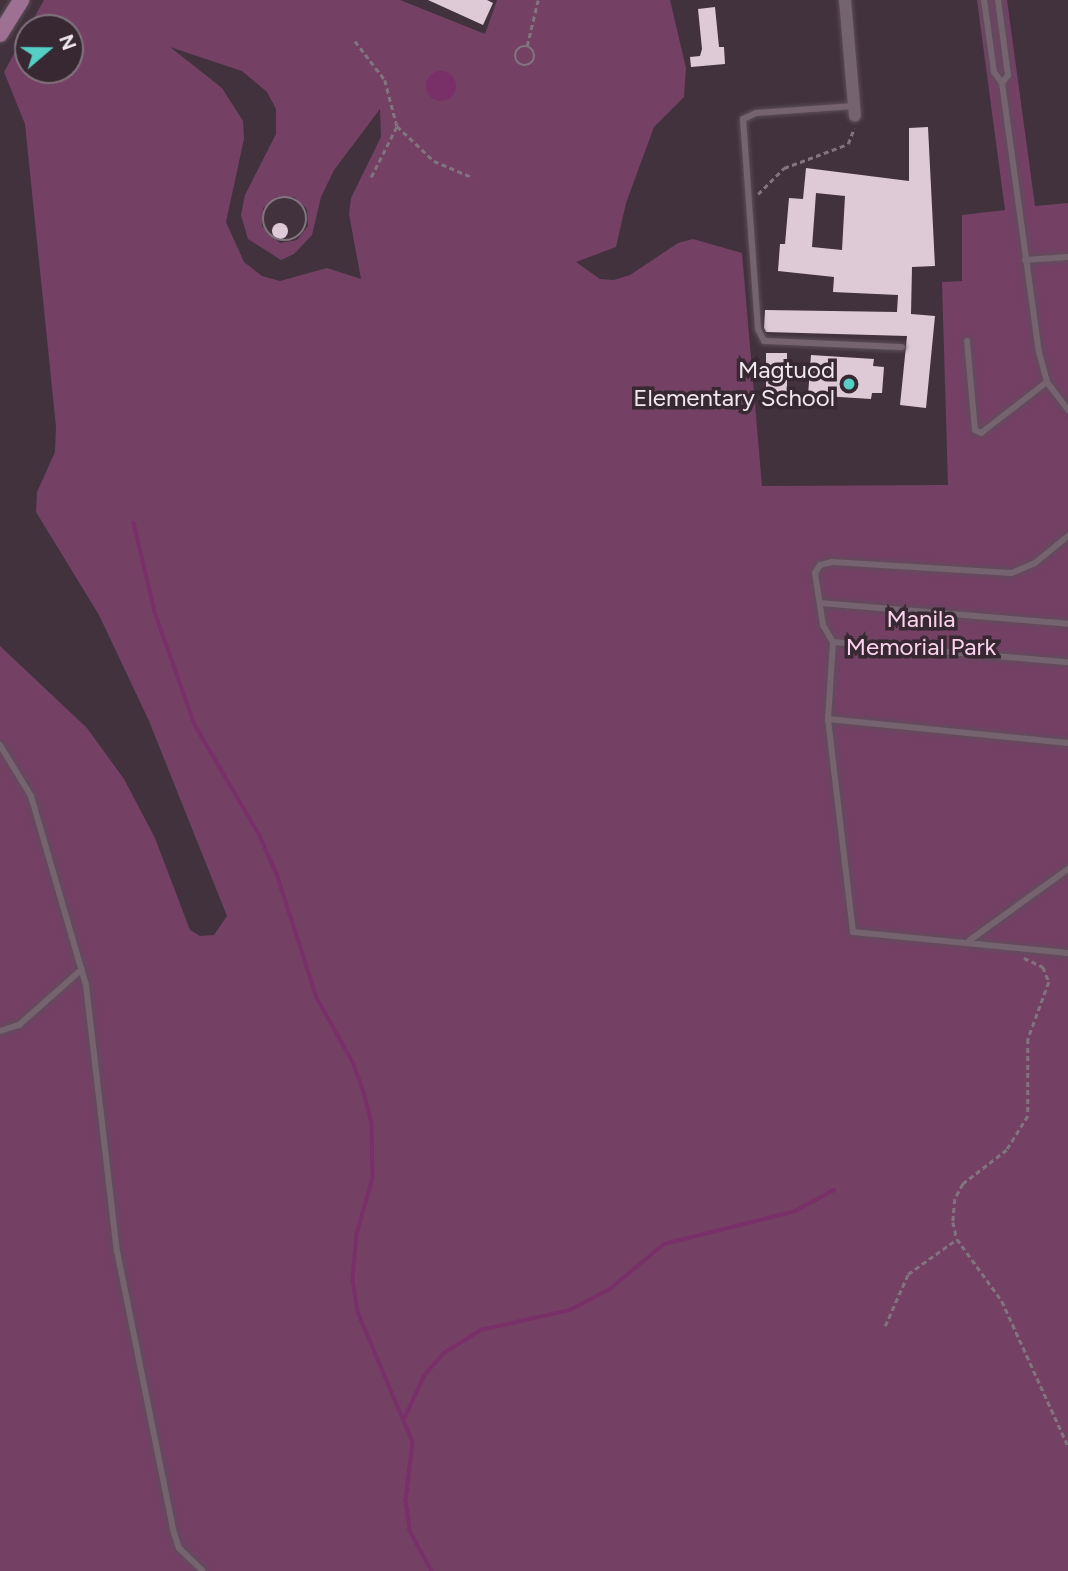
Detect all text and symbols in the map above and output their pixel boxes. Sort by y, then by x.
north arrow [14,14,84,84]
text: N [54,31,81,53]
place label: Magtuod Elementary School [633,356,835,412]
marker: Magtuod Elementary School [841,376,857,392]
park label: Manila Memorial Park [846,605,996,661]

